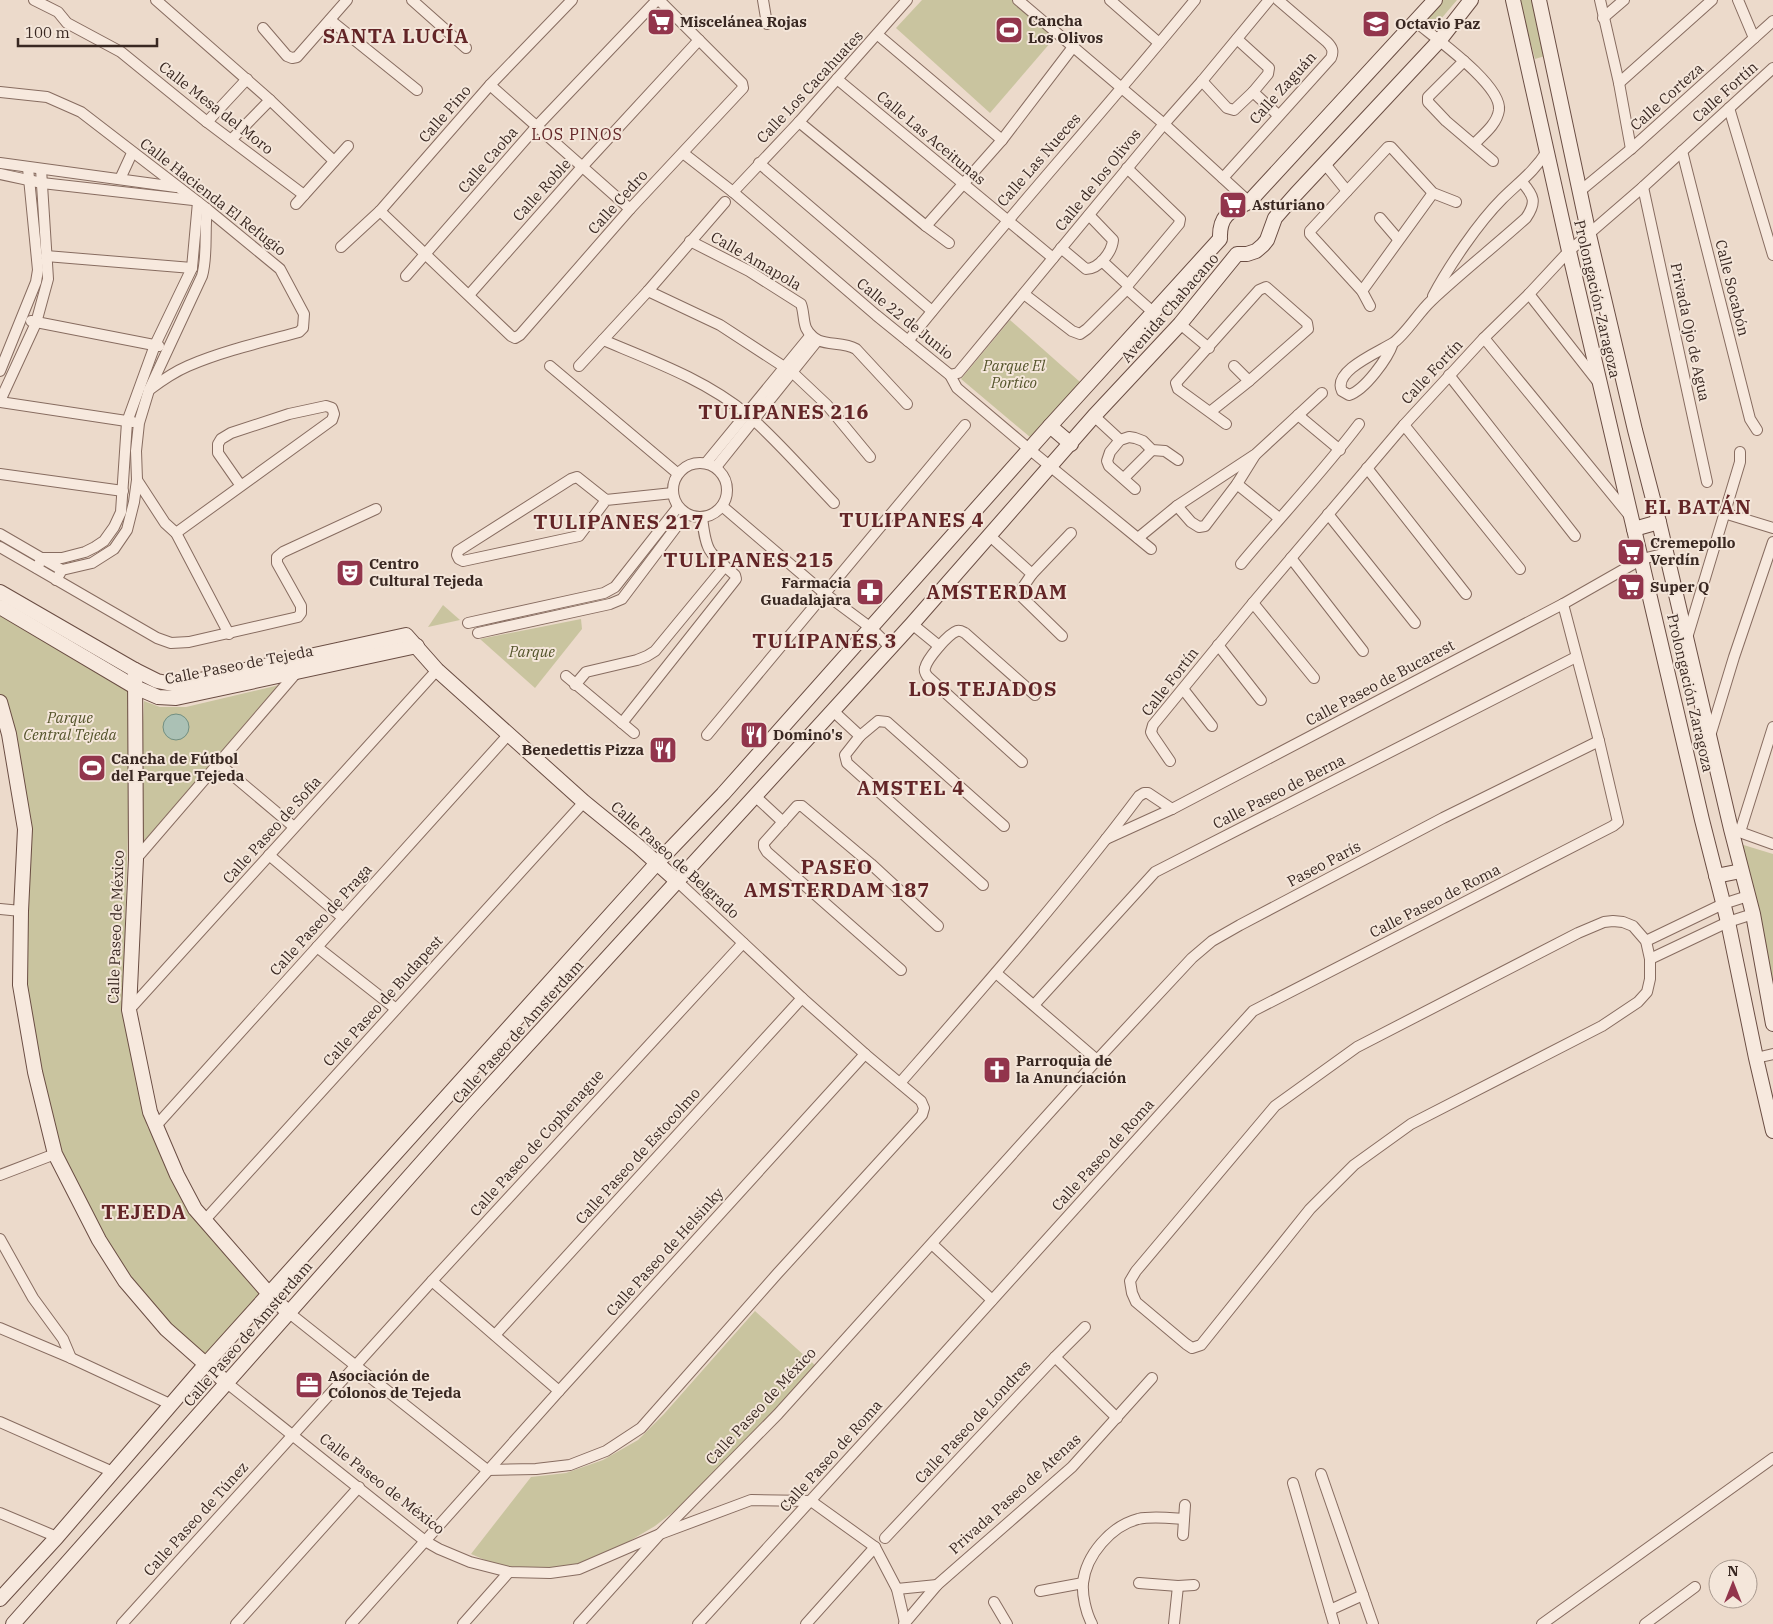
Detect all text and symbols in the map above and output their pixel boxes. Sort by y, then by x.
supermarket icon: Miscelánea Rojas [646,7,676,37]
school or university icon: Octavio Paz [1361,9,1391,39]
place label: Cancha Los Olivos [1028,11,1103,47]
place label: Miscelánea Rojas [680,12,807,31]
place label: Octavio Paz [1395,14,1481,33]
scale bar [18,15,156,47]
sports icon: Cancha Los Olivos [994,15,1024,45]
district label: SANTA LUCÍA [323,22,469,49]
text: 100 m [25,23,70,42]
street label: Calle Los Cacahuates [752,26,867,147]
street label: Calle Zaguán [1245,47,1320,128]
street label: Calle Mesa del Moro [155,57,277,158]
street label: Calle Fortín [1688,57,1762,126]
street label: Calle Corteza [1626,59,1707,135]
street label: Calle Pino [414,81,475,146]
street label: Calle Las Aceitunas [873,86,990,189]
street label: Calle Las Nueces [993,109,1085,210]
street label: Calle Caoba [454,123,522,197]
district label: LOS PINOS [531,124,623,144]
street label: Calle de los Olivos [1050,125,1145,235]
street label: Calle Hacienda El Refugio [136,134,290,260]
street label: Calle Roble [508,154,575,225]
street label: Calle Cedro [584,165,652,238]
supermarket icon: Asturiano [1218,190,1248,220]
place label: Asturiano [1252,195,1325,214]
street label: Prolongación Zaragoza [1570,218,1625,380]
street label: Calle Amapola [708,227,805,294]
street label: Calle Socabón [1711,238,1754,338]
street label: Avenida Chabacano [1117,249,1222,366]
street label: Privada Ojo de Agua [1667,261,1714,403]
street label: Calle 22 de Junio [853,274,958,364]
street label: Calle Fortín [1397,335,1467,408]
park label: Parque El Portico [982,356,1046,392]
district label: TULIPANES 216 [698,398,870,425]
district label: EL BATÁN [1644,493,1752,520]
district label: TULIPANES 4 [839,506,985,533]
district label: TULIPANES 217 [533,508,705,535]
place label: Cremepollo Verdín [1650,533,1736,569]
supermarket icon: Cremepollo Verdín [1616,537,1646,567]
district label: TULIPANES 215 [663,546,835,573]
place label: Centro Cultural Tejeda [369,554,484,590]
theatre icon: Centro Cultural Tejeda [335,558,365,588]
supermarket icon: Super Q [1616,572,1646,602]
place label: Farmacia Guadalajara [760,573,851,609]
pharmacy icon: Farmacia Guadalajara [855,577,885,607]
place label: Super Q [1650,577,1709,596]
district label: AMSTERDAM [926,578,1068,605]
street label: Prolongación Zaragoza [1663,612,1718,774]
district label: TULIPANES 3 [752,627,898,654]
street label: Calle Paseo de Bucarest [1302,635,1457,730]
street label: Calle Paseo de Tejeda [163,641,315,688]
park label: Parque [508,642,555,661]
street label: Calle Fortín [1137,643,1203,720]
district label: LOS TEJADOS [908,675,1058,702]
park label: Parque Central Tejeda [23,708,118,744]
restaurant icon: Domino's [739,720,769,750]
place label: Domino's [773,725,843,744]
restaurant icon: Benedettis Pizza [648,735,678,765]
place label: Benedettis Pizza [522,740,644,759]
place label: Cancha de Fútbol del Parque Tejeda [111,749,245,785]
street label: Calle Paseo de Berna [1209,750,1348,833]
sports icon: Cancha de Fútbol del Parque Tejeda [77,753,107,783]
street label: Calle Paseo de Sofia [218,772,325,887]
district label: AMSTEL 4 [857,774,965,801]
street label: Calle Paseo de Belgrado [607,797,744,922]
street label: Paseo París [1284,836,1364,891]
street label: Calle Paseo de México [103,850,128,1004]
district label: PASEO AMSTERDAM 187 [744,853,930,903]
street label: Calle Paseo de Roma [1366,859,1503,942]
street label: Calle Paseo de Praga [265,860,376,979]
street label: Calle Paseo de Budapest [319,931,447,1070]
street label: Calle Paseo de Amsterdam [448,956,587,1107]
place label: Parroquia de la Anunciación [1016,1051,1126,1087]
church icon: Parroquia de la Anunciación [982,1055,1012,1085]
street label: Calle Paseo de Cophenague [466,1065,608,1220]
street label: Calle Paseo de Estocolmo [571,1083,704,1228]
street label: Calle Paseo de Roma [1047,1095,1158,1215]
street label: Calle Paseo de Helsinky [602,1184,727,1320]
district label: TEJEDA [101,1198,187,1225]
street label: Calle Paseo de Amsterdam [179,1257,316,1410]
street label: Calle Paseo de México [701,1343,820,1468]
street label: Calle Paseo de Londres [911,1356,1035,1487]
place label: Asociación de Colonos de Tejeda [328,1366,462,1402]
office icon: Asociación de Colonos de Tejeda [294,1370,324,1400]
street label: Calle Paseo de Roma [775,1396,886,1516]
street label: Calle Paseo de México [316,1429,449,1538]
street label: Privada Paseo de Atenas [945,1429,1085,1558]
street label: Calle Paseo de Túnez [139,1457,252,1580]
north arrow [1708,1559,1758,1609]
text: N [1727,1562,1739,1580]

